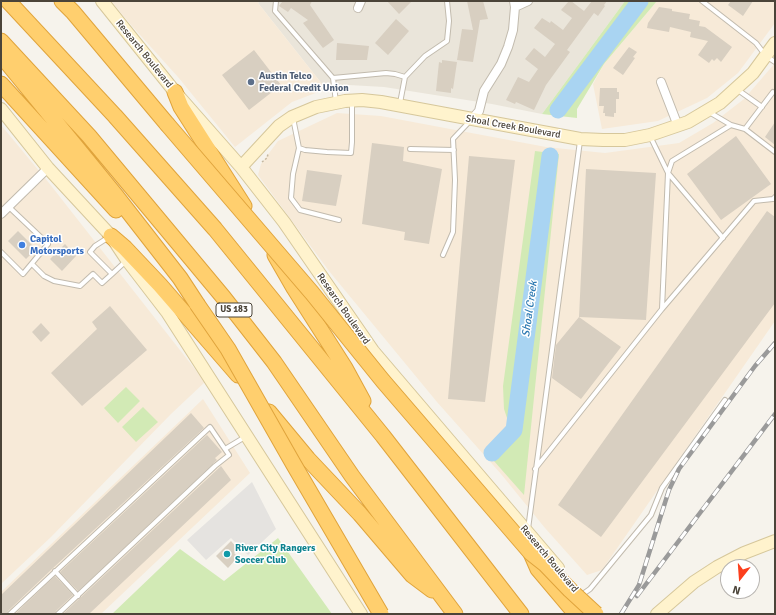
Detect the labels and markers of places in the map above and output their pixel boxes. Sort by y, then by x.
place label: Austin Telco Federal Credit Union [259,70,349,94]
marker: Austin Telco Federal Credit Union [246,77,256,87]
place label: Capitol Motorsports [30,233,84,256]
marker: Capitol Motorsports [17,240,27,250]
place label: River City Rangers Soccer Club [235,542,315,566]
marker: River City Rangers Soccer Club [222,549,232,559]

